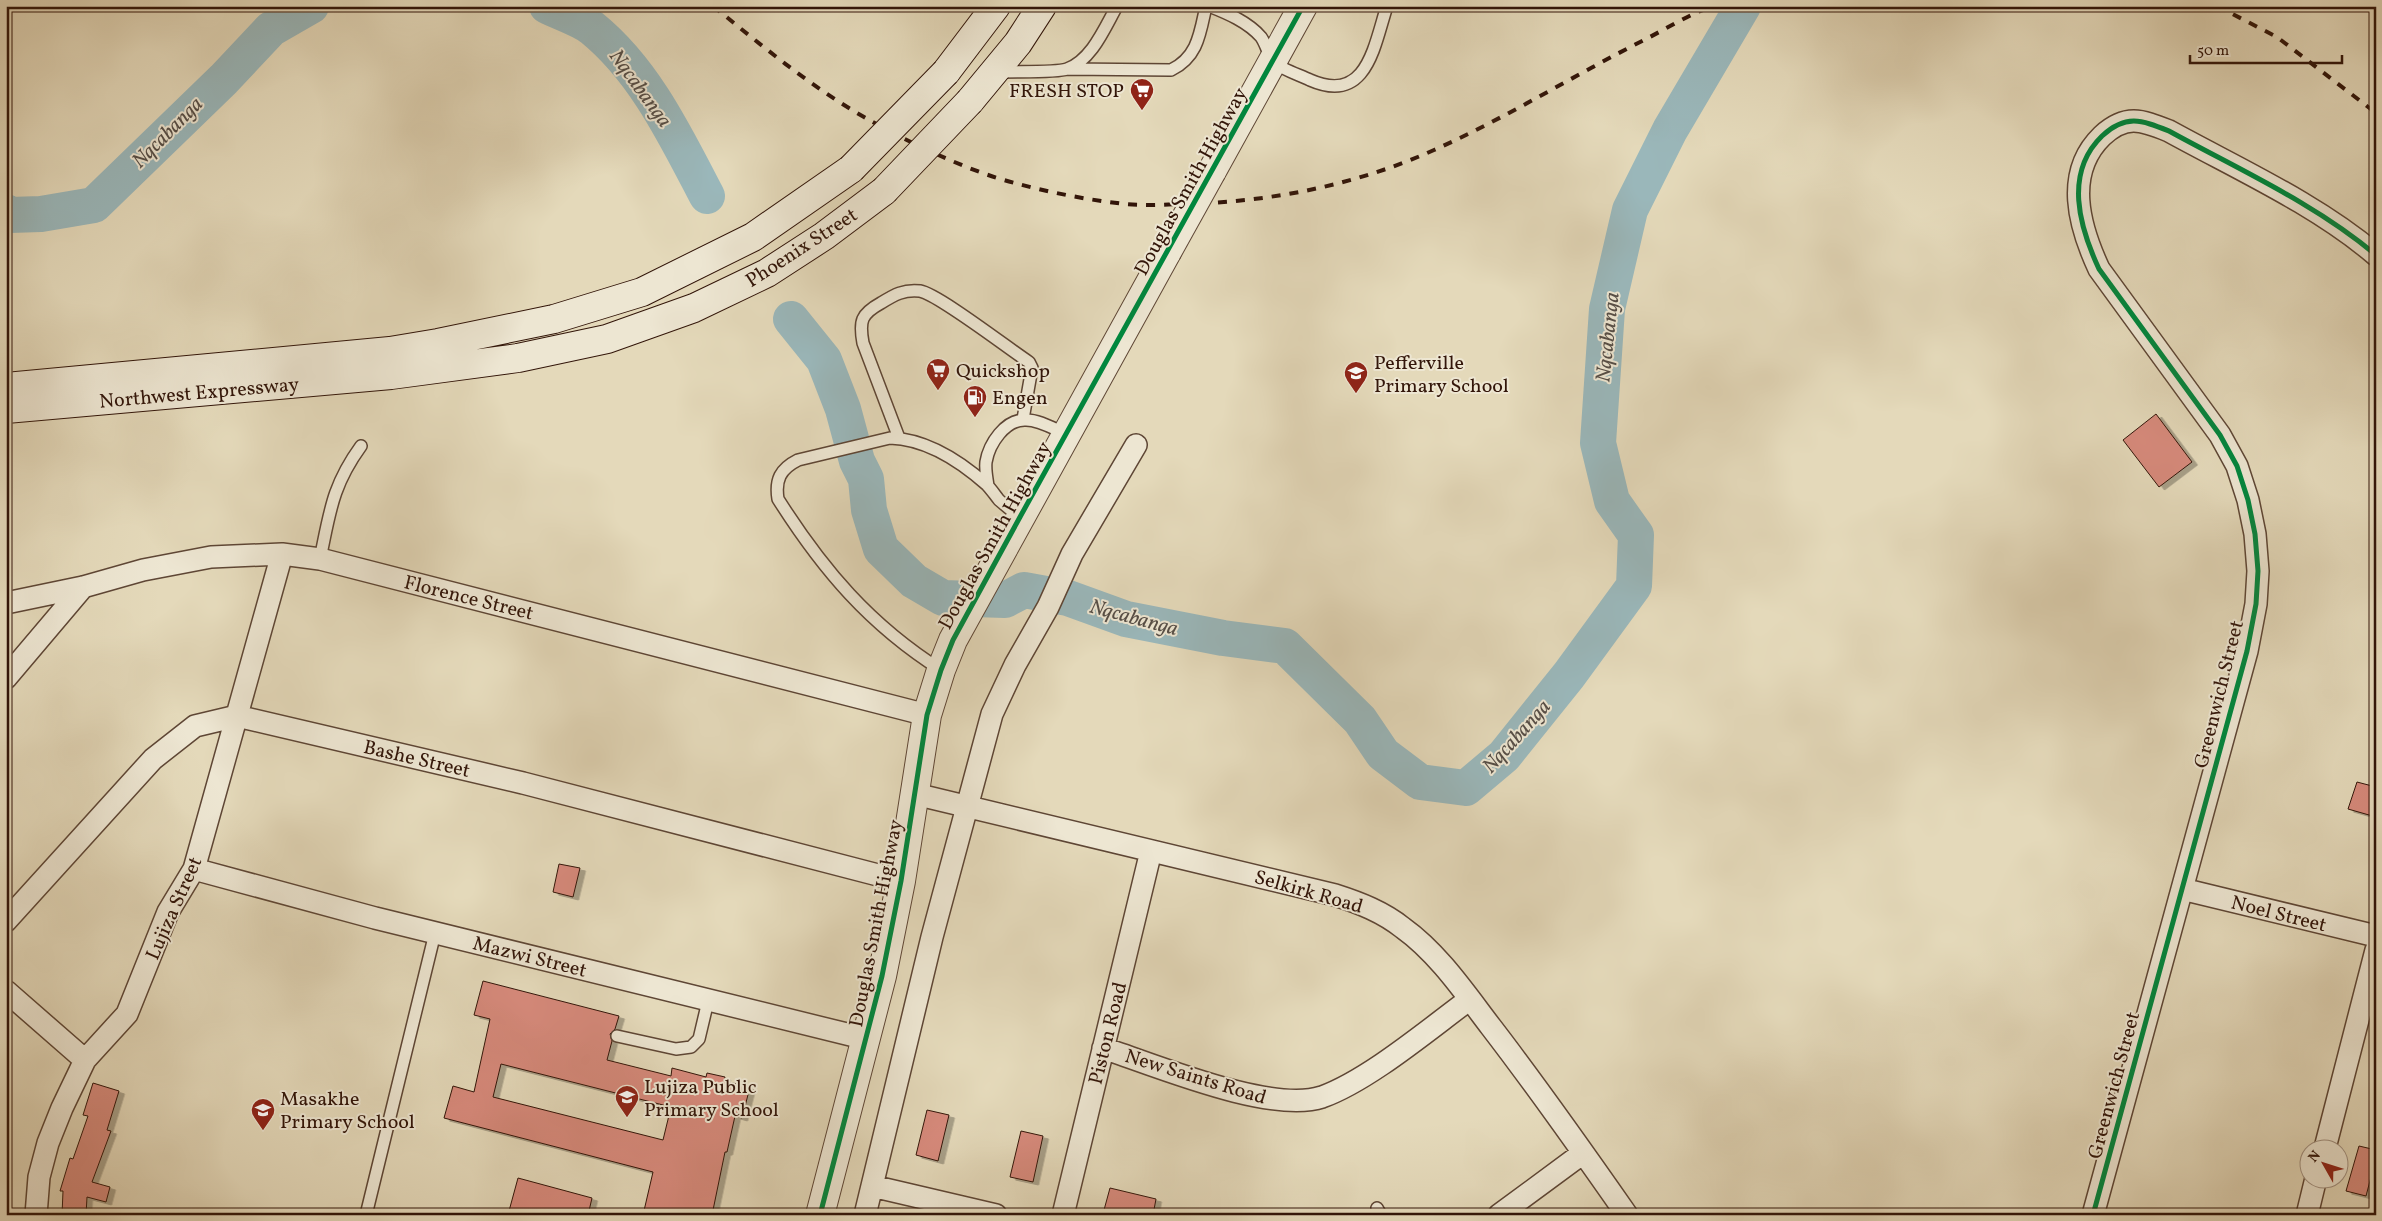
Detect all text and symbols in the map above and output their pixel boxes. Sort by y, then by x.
scale bar [2190,32,2342,64]
text: 50 m [2197,41,2229,62]
water label: Nqcabanga [602,44,678,134]
supermarket icon: FRESH STOP [1129,77,1155,111]
place label: FRESH STOP [1009,78,1124,106]
street label: Douglas Smith Highway [1128,83,1255,281]
water label: Nqcabanga [126,91,210,175]
street label: Phoenix Street [741,202,864,295]
water label: Nqcabanga [1589,291,1628,384]
place label: Pefferville Primary School [1374,350,1509,401]
supermarket icon: Quickshop [925,357,951,391]
place label: Quickshop [956,358,1050,386]
school or university icon: Pefferville Primary School [1343,360,1369,394]
street label: Northwest Expressway [98,371,300,417]
fuel station icon: Engen [962,384,988,418]
place label: Engen [992,385,1048,413]
street label: Douglas Smith Highway [932,437,1059,635]
street label: Florence Street [401,569,536,629]
water label: Nqcabanga [1086,593,1181,644]
street label: Greenwich Street [2188,618,2252,771]
water label: Nqcabanga [1476,694,1558,780]
street label: Bashe Street [360,734,473,786]
street label: Douglas Smith Highway [843,817,911,1030]
street label: Lujiza Street [140,853,210,965]
street label: Selkirk Road [1251,864,1366,922]
street label: Noel Street [2228,890,2329,940]
street label: Mazwi Street [470,930,589,986]
street label: Piston Road [1083,979,1135,1088]
street label: Greenwich Street [2082,1009,2148,1162]
street label: New Saints Road [1121,1043,1270,1113]
place label: Lujiza Public Primary School [644,1074,779,1125]
school or university icon: Lujiza Public Primary School [614,1084,640,1118]
place label: Masakhe Primary School [280,1086,415,1137]
school or university icon: Masakhe Primary School [250,1097,276,1131]
north arrow [2300,1138,2350,1188]
text: N [2304,1147,2326,1167]

